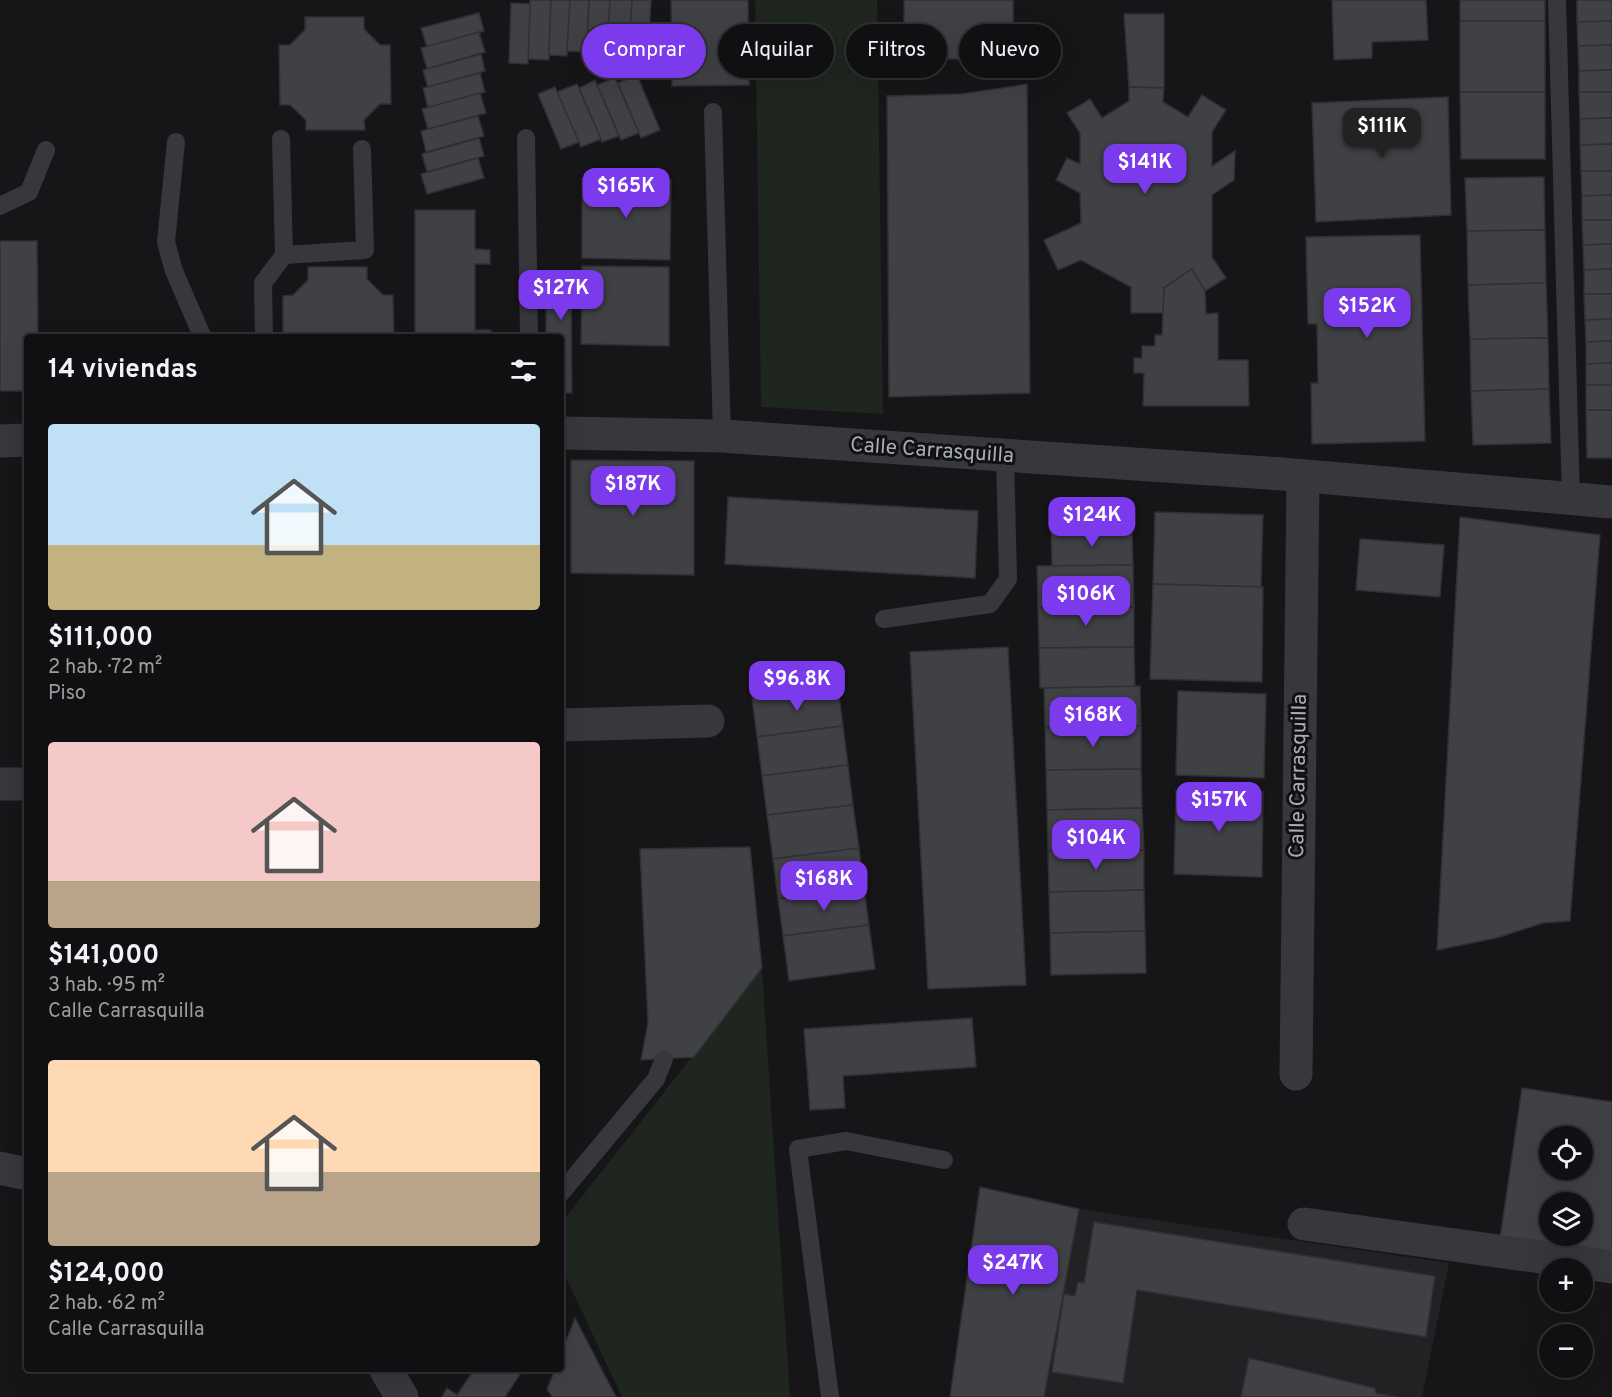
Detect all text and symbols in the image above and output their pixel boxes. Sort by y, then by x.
chip: Comprar [582,24,706,78]
chip: Alquilar [718,24,834,78]
chip: Filtros [846,24,947,78]
chip: Nuevo [959,24,1061,78]
pin: $111K [1340,108,1424,159]
text: $111K [1357,114,1407,140]
pin: $141K [1103,144,1187,195]
text: $141K [1117,150,1173,176]
pin: $165K [584,168,668,219]
text: $165K [597,174,655,200]
pin: $127K [519,270,603,321]
text: $127K [533,276,589,302]
pin: $152K [1325,288,1409,339]
text: $152K [1338,294,1396,320]
text: 14 viviendas [48,354,198,387]
icon: filters [507,354,540,387]
street label: Calle Carrasquilla [849,432,1015,470]
icon: home [240,463,348,571]
pin: $187K [591,466,675,517]
text: $187K [604,472,662,498]
pin: $124K [1050,497,1134,548]
text: $124K [1062,503,1122,529]
pin: $106K [1044,576,1128,627]
text: $106K [1056,582,1116,608]
text: $111,000 [48,622,153,655]
text: 2 hab. · 72 m² [48,655,162,681]
pin: $96.8K [748,661,846,712]
text: $96.8K [763,667,831,693]
text: Piso [48,681,86,707]
street label: Calle Carrasquilla [1284,694,1314,858]
pin: $168K [1051,697,1135,748]
text: $168K [1063,703,1123,729]
icon: home [240,781,348,889]
pin: $157K [1177,782,1261,833]
text: $157K [1190,788,1248,814]
pin: $104K [1054,820,1138,871]
text: $104K [1066,826,1126,852]
pin: $168K [782,861,866,912]
text: $168K [794,867,854,893]
text: $141,000 [48,940,159,973]
text: 3 hab. · 95 m² [48,973,165,999]
text: Calle Carrasquilla [48,999,204,1025]
icon: home [240,1099,348,1207]
map controls [1539,1126,1593,1378]
button: locate [1539,1126,1593,1180]
button: layers [1539,1192,1593,1246]
pin: $247K [971,1245,1055,1296]
text: $247K [982,1251,1044,1277]
text: $124,000 [48,1258,165,1291]
button: + [1539,1258,1593,1312]
text: 2 hab. · 62 m² [48,1291,165,1317]
text: Calle Carrasquilla [48,1317,204,1343]
button: − [1539,1324,1593,1378]

